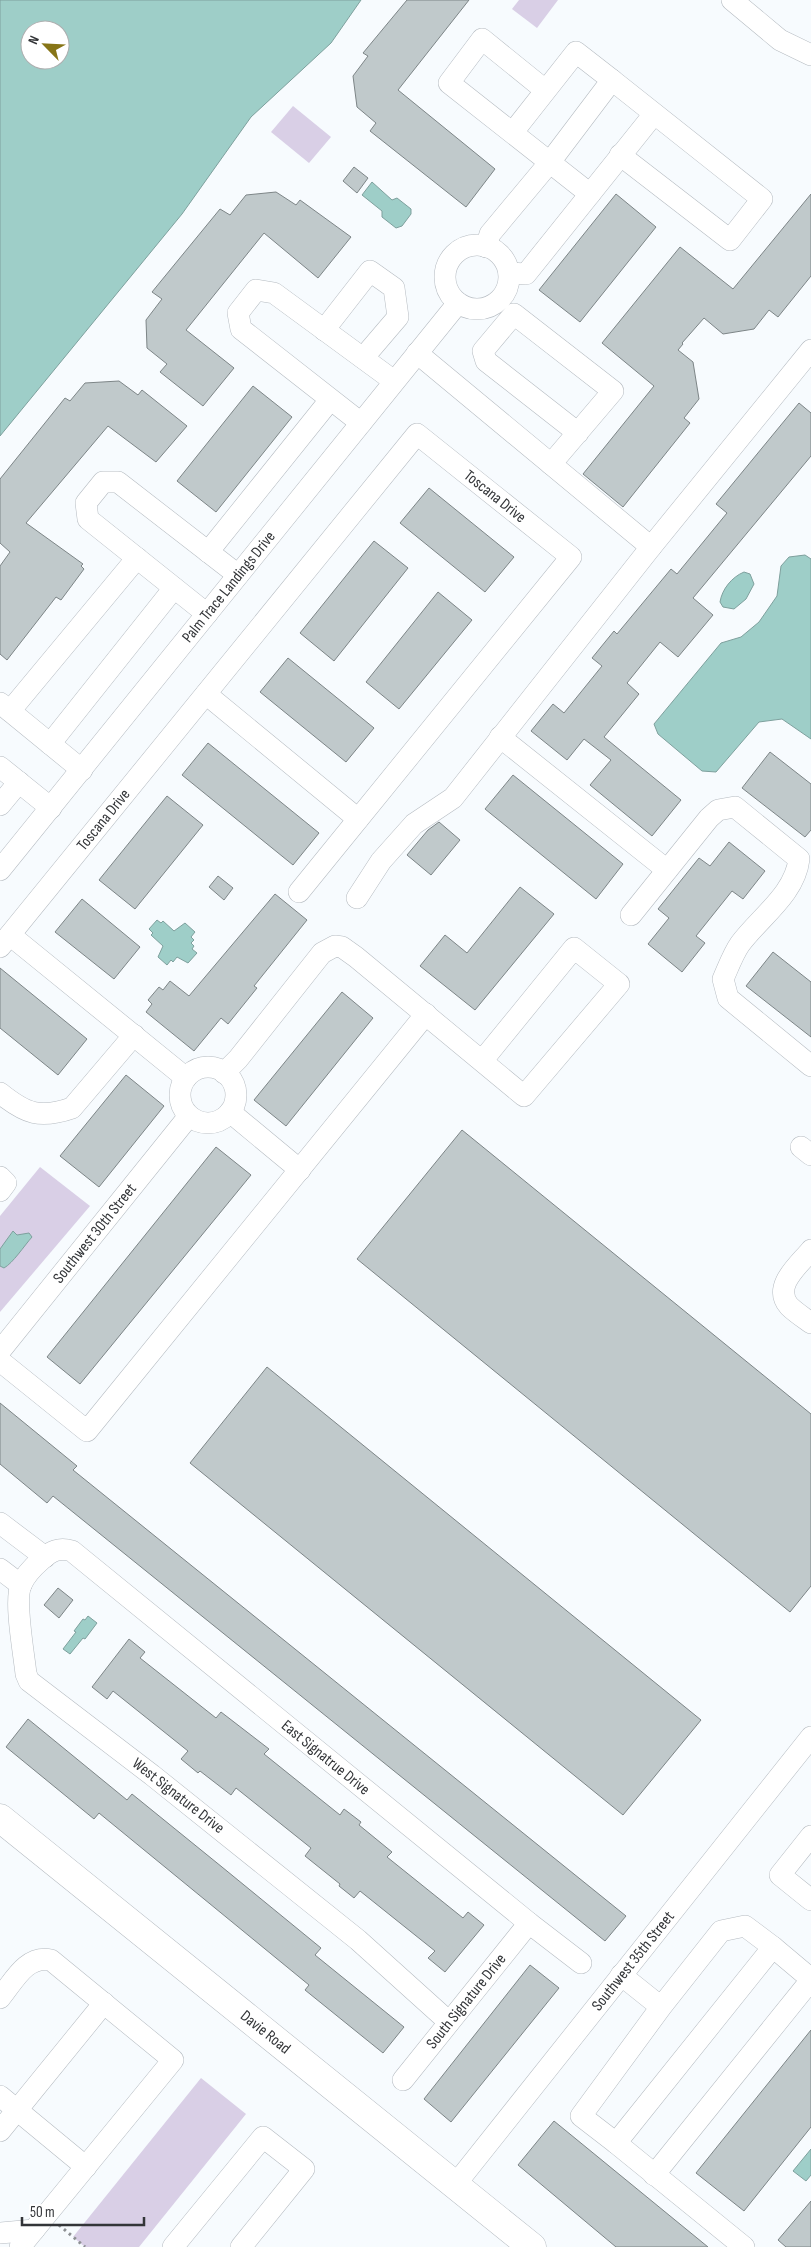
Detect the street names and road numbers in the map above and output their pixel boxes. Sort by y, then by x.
street label: Toscana Drive [460,466,530,527]
street label: Palm Trace Landings Drive [178,527,279,646]
street label: Toscana Drive [73,785,134,854]
street label: Southwest 30th Street [49,1180,140,1287]
street label: East Signatrue Drive [278,1716,374,1799]
street label: West Signature Drive [128,1754,228,1838]
street label: Southwest 35th Street [588,1907,678,2015]
street label: South Signature Drive [422,1950,510,2053]
street label: Davie Road [237,2006,294,2058]

